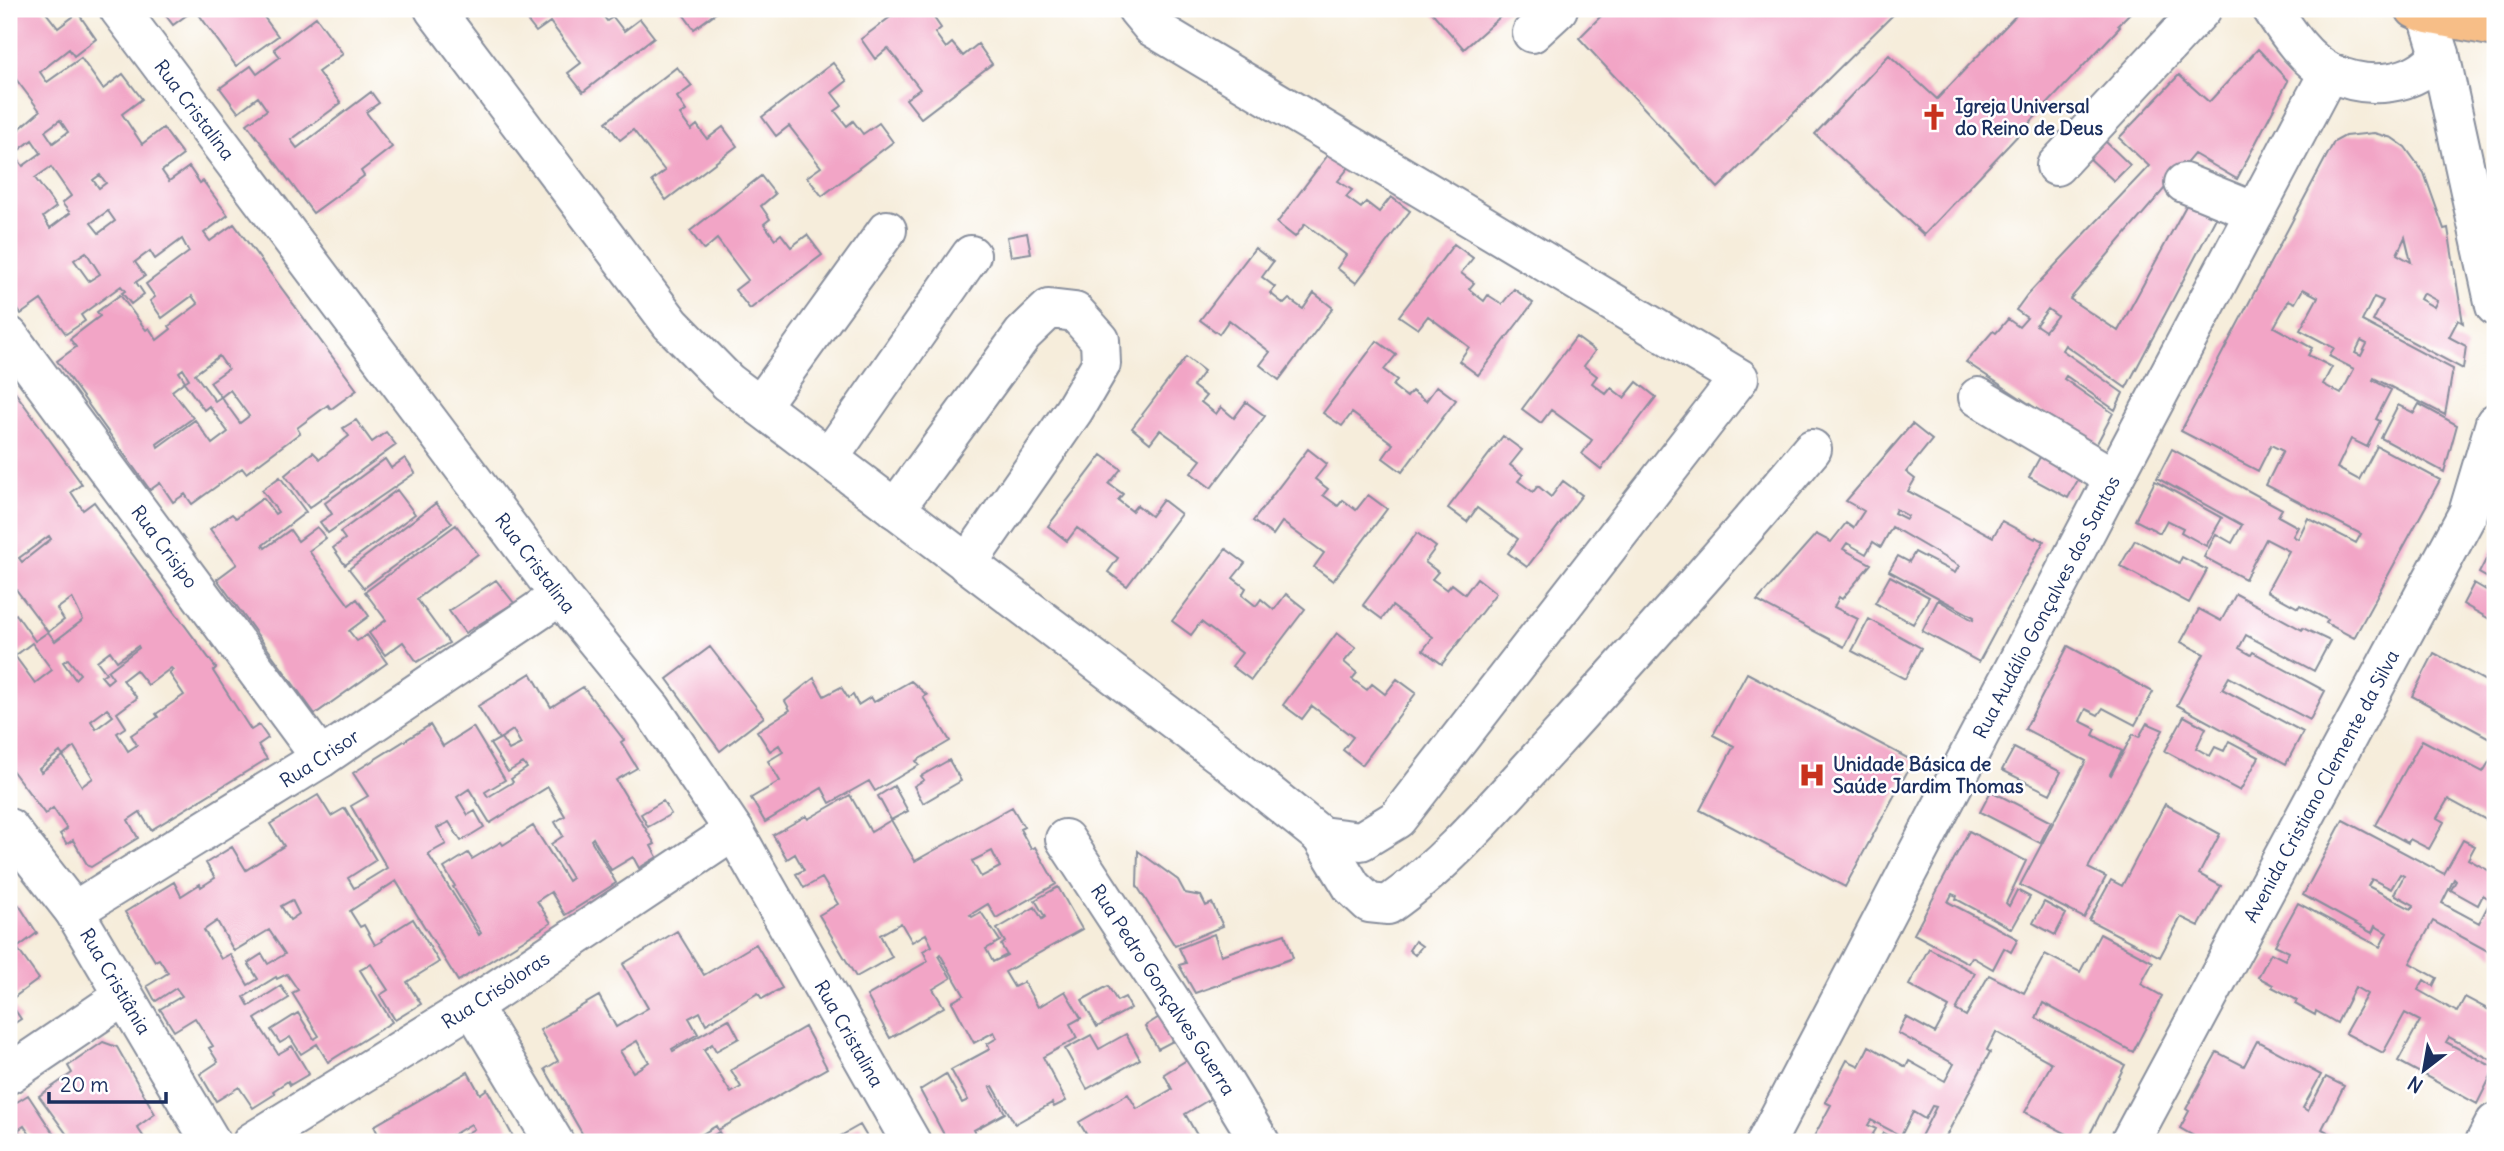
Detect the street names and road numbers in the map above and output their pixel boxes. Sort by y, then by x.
street label: Rua Cristalina [149,55,240,165]
street label: Rua Audálio Gonçalves dos Santos [1968,472,2125,742]
street label: Rua Crisipo [126,500,203,593]
street label: Rua Cristalina [490,508,581,618]
street label: Avenida Cristiano Clemente da Silva [2238,646,2404,926]
street label: Rua Crisor [275,724,364,793]
street label: Rua Pedro Gonçalves Guerra [1086,880,1241,1100]
street label: Rua Cristiânia [75,924,156,1039]
street label: Rua Crisóloras [437,946,554,1034]
street label: Rua Cristalina [809,976,889,1091]

